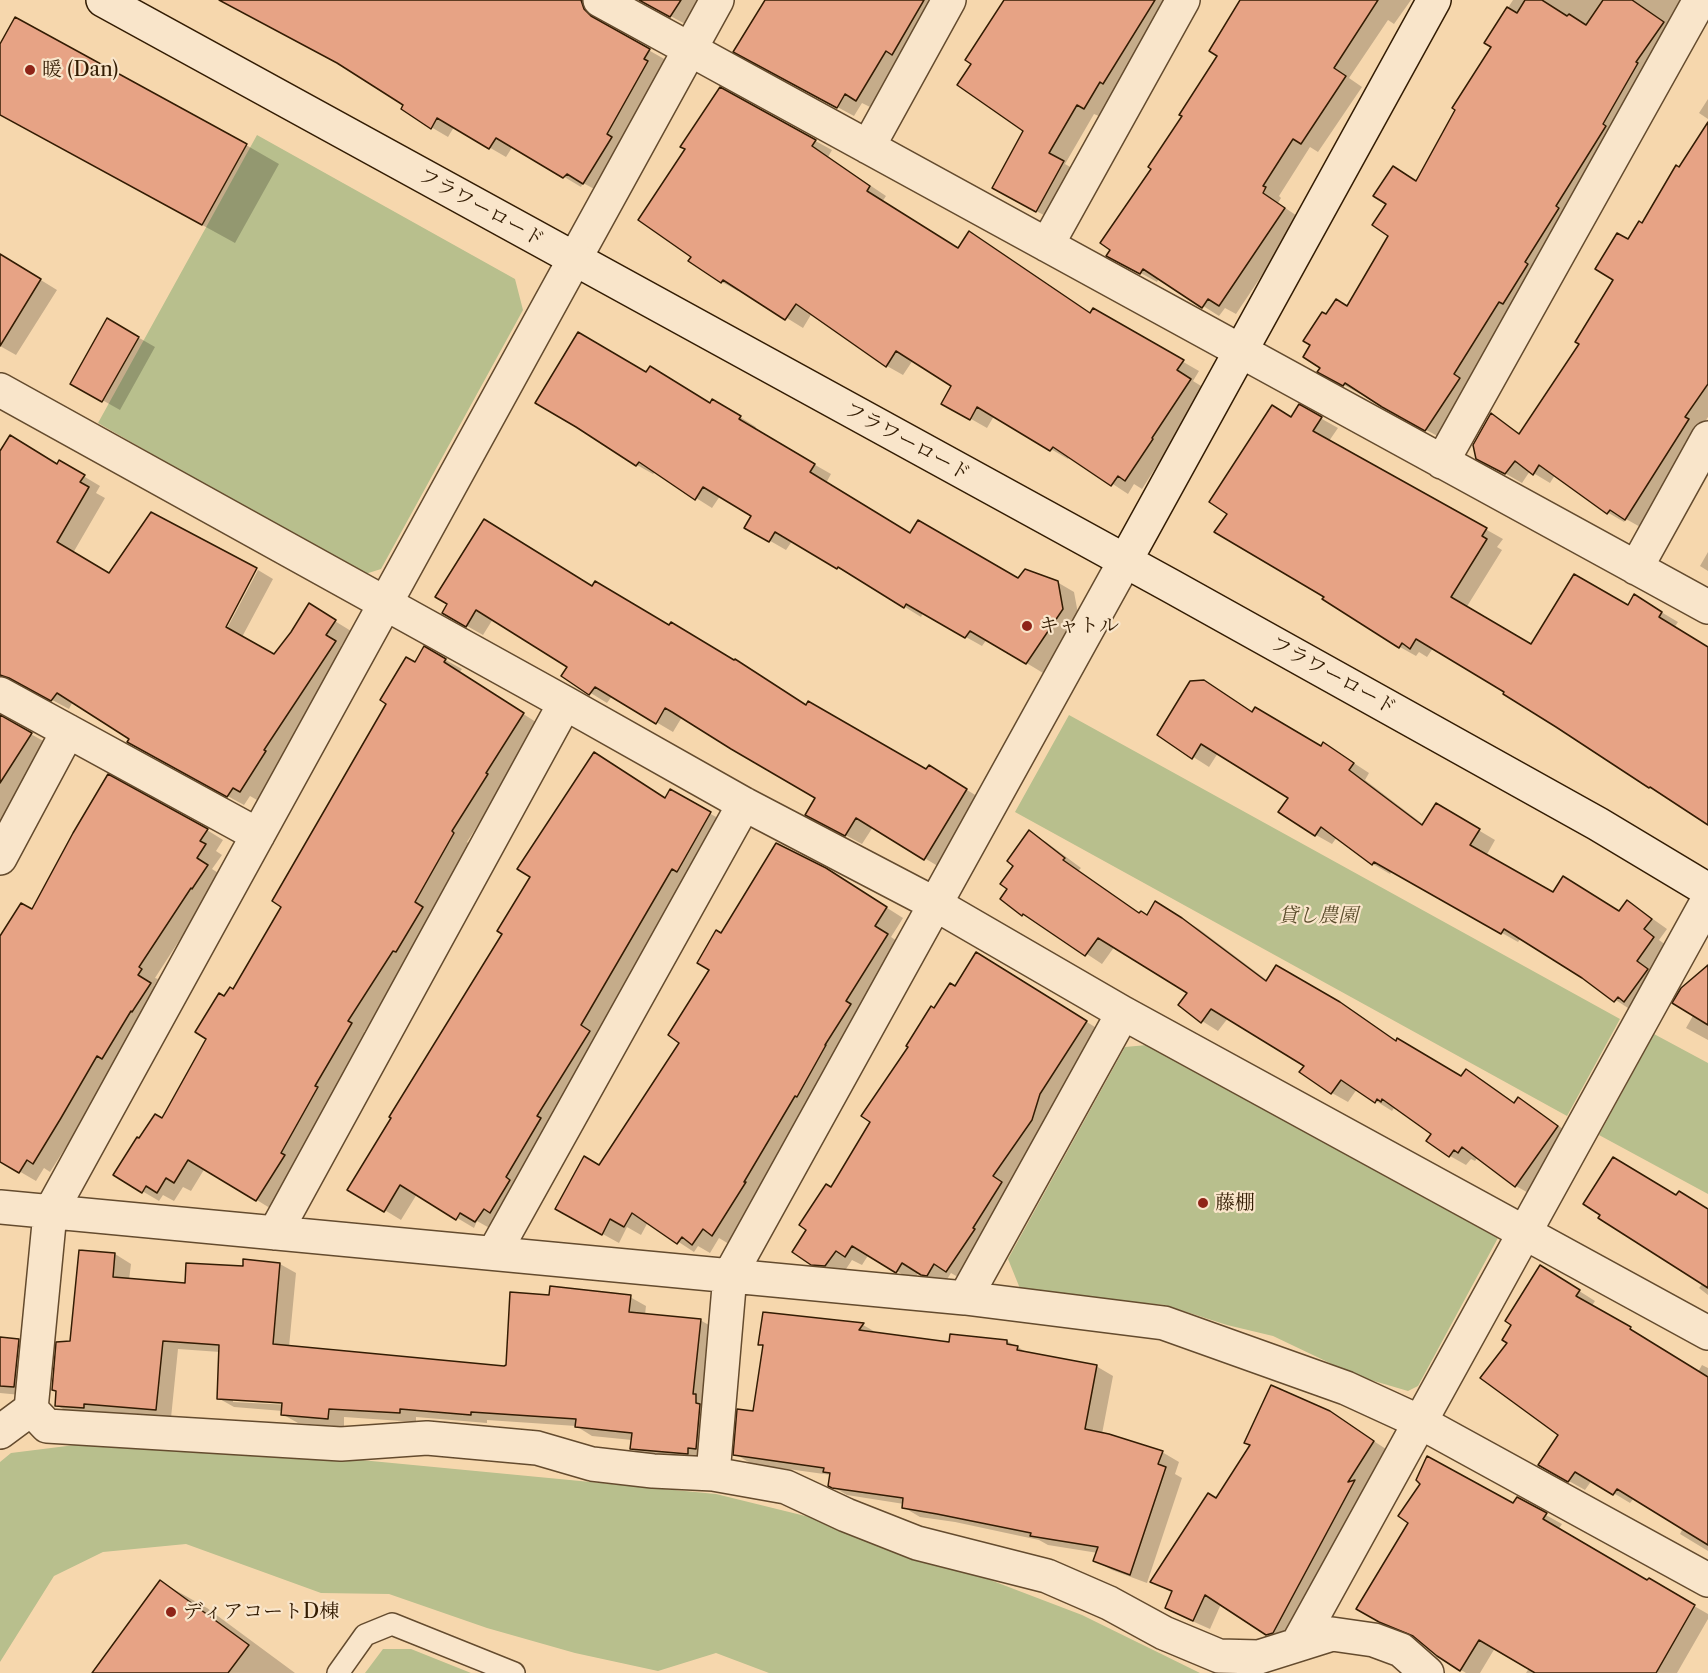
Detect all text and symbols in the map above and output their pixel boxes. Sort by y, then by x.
place label: 暖 (Dan) [42,58,118,82]
marker: 暖 (Dan) [23,63,37,77]
street label: フラワーロード [414,164,548,252]
street label: フラワーロード [840,398,974,486]
place label: キャトル [1039,614,1119,638]
marker: キャトル [1020,619,1034,633]
street label: フラワーロード [1266,632,1400,720]
park label: 貸し農園 [1278,904,1358,928]
place label: 藤棚 [1215,1191,1255,1215]
marker: 藤棚 [1196,1196,1210,1210]
place label: ディアコートD棟 [183,1600,339,1624]
marker: ディアコートD棟 [164,1605,178,1619]

